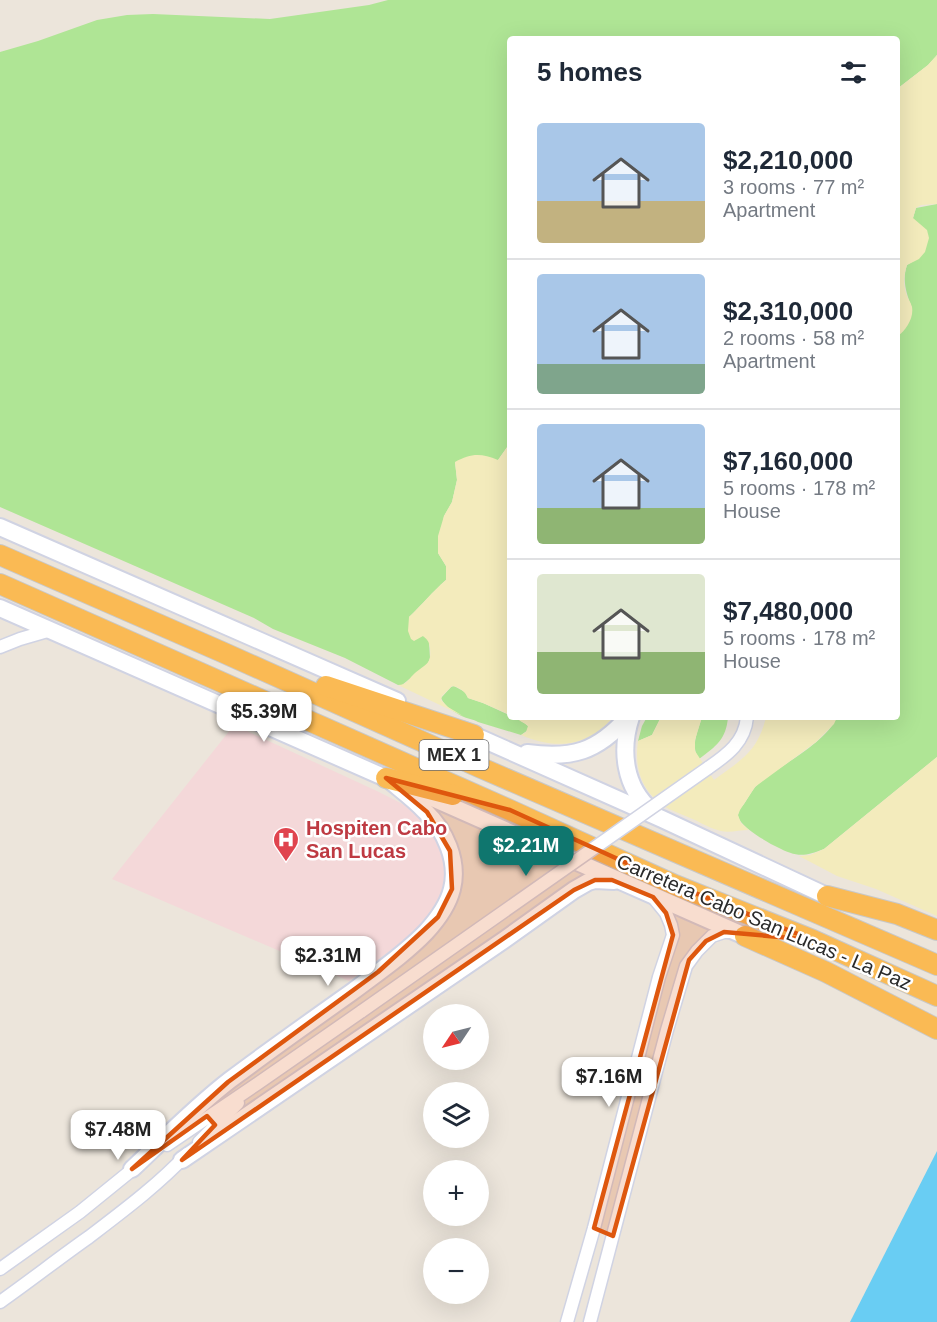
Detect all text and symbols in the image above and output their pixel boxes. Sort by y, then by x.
icon: filters [837,56,870,89]
text: 5 homes [537,57,643,87]
text: $2,210,000 [723,145,853,175]
icon: home [585,147,657,219]
text: 3 rooms · 77 m² [723,176,864,198]
text: Apartment [723,199,815,221]
text: $2,310,000 [723,296,853,326]
icon: home [585,298,657,370]
text: 2 rooms · 58 m² [723,327,864,349]
text: Apartment [723,350,815,372]
text: $7,160,000 [723,446,853,476]
icon: home [585,448,657,520]
text: 5 rooms · 178 m² [723,477,875,499]
text: House [723,500,781,522]
text: $7,480,000 [723,596,853,626]
icon: home [585,598,657,670]
text: 5 rooms · 178 m² [723,627,875,649]
text: House [723,650,781,672]
pin: $5.39M [215,692,313,743]
text: $5.39M [231,700,297,722]
road number: MEX 1 [420,740,488,770]
place label: Hospiten Cabo San Lucas [306,817,447,862]
hospital icon: Hospiten Cabo San Lucas [271,825,301,863]
pin: $2.21M [477,826,575,877]
text: $2.21M [493,834,559,856]
street label: Carretera Cabo San Lucas - La Paz [613,850,915,994]
pin: $2.31M [279,936,377,987]
text: $2.31M [295,944,361,966]
north arrow [423,1004,489,1070]
map controls [423,1004,489,1304]
pin: $7.16M [560,1057,658,1108]
text: $7.16M [576,1065,642,1087]
button: layers [423,1082,489,1148]
pin: $7.48M [69,1110,167,1161]
text: $7.48M [85,1118,151,1140]
button: + [423,1160,489,1226]
button: − [423,1238,489,1304]

